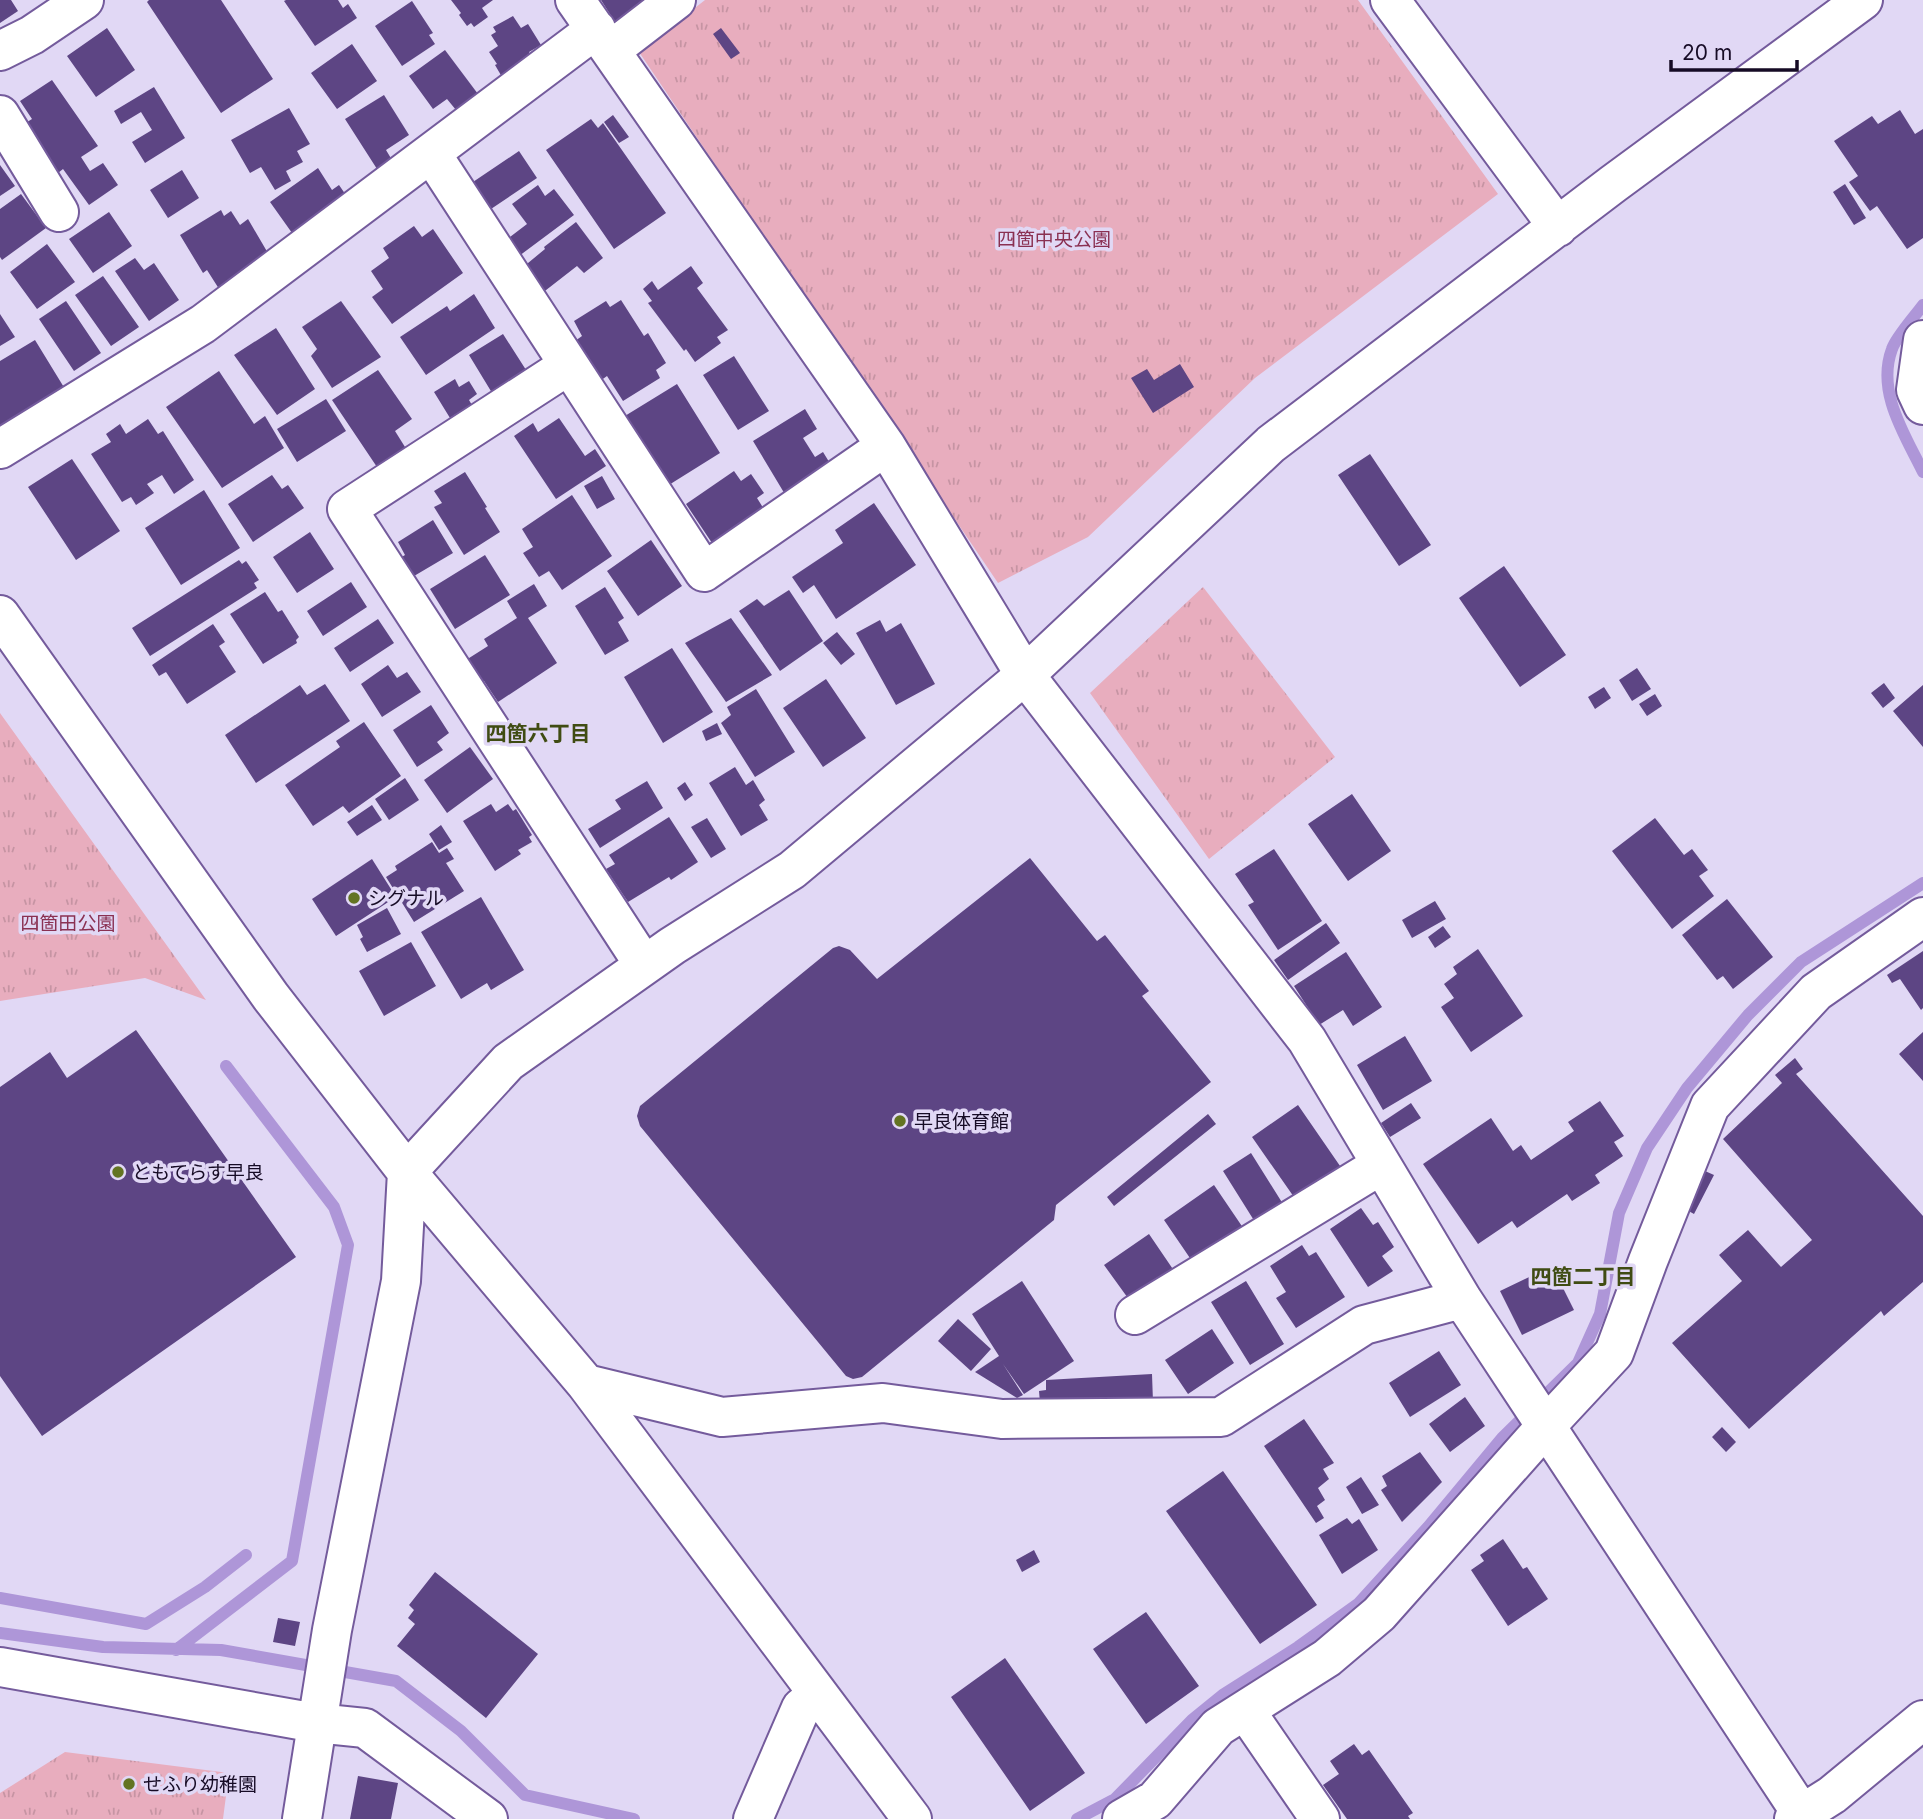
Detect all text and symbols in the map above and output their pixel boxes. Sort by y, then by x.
scale bar [1671,28,1797,72]
text: 20 m [1682,40,1732,65]
park label: 四箇中央公園 [997,228,1111,251]
district label: 四箇六丁目 [486,721,591,746]
place label: シグナル [368,887,444,910]
marker: シグナル [346,890,362,906]
park label: 四箇田公園 [20,912,116,935]
place label: 早良体育館 [914,1110,1009,1133]
marker: 早良体育館 [892,1113,908,1129]
place label: ともてらす早良 [132,1161,264,1184]
marker: ともてらす早良 [110,1164,126,1180]
district label: 四箇二丁目 [1531,1264,1636,1289]
place label: せふり幼稚園 [143,1773,257,1796]
marker: せふり幼稚園 [121,1776,137,1792]

